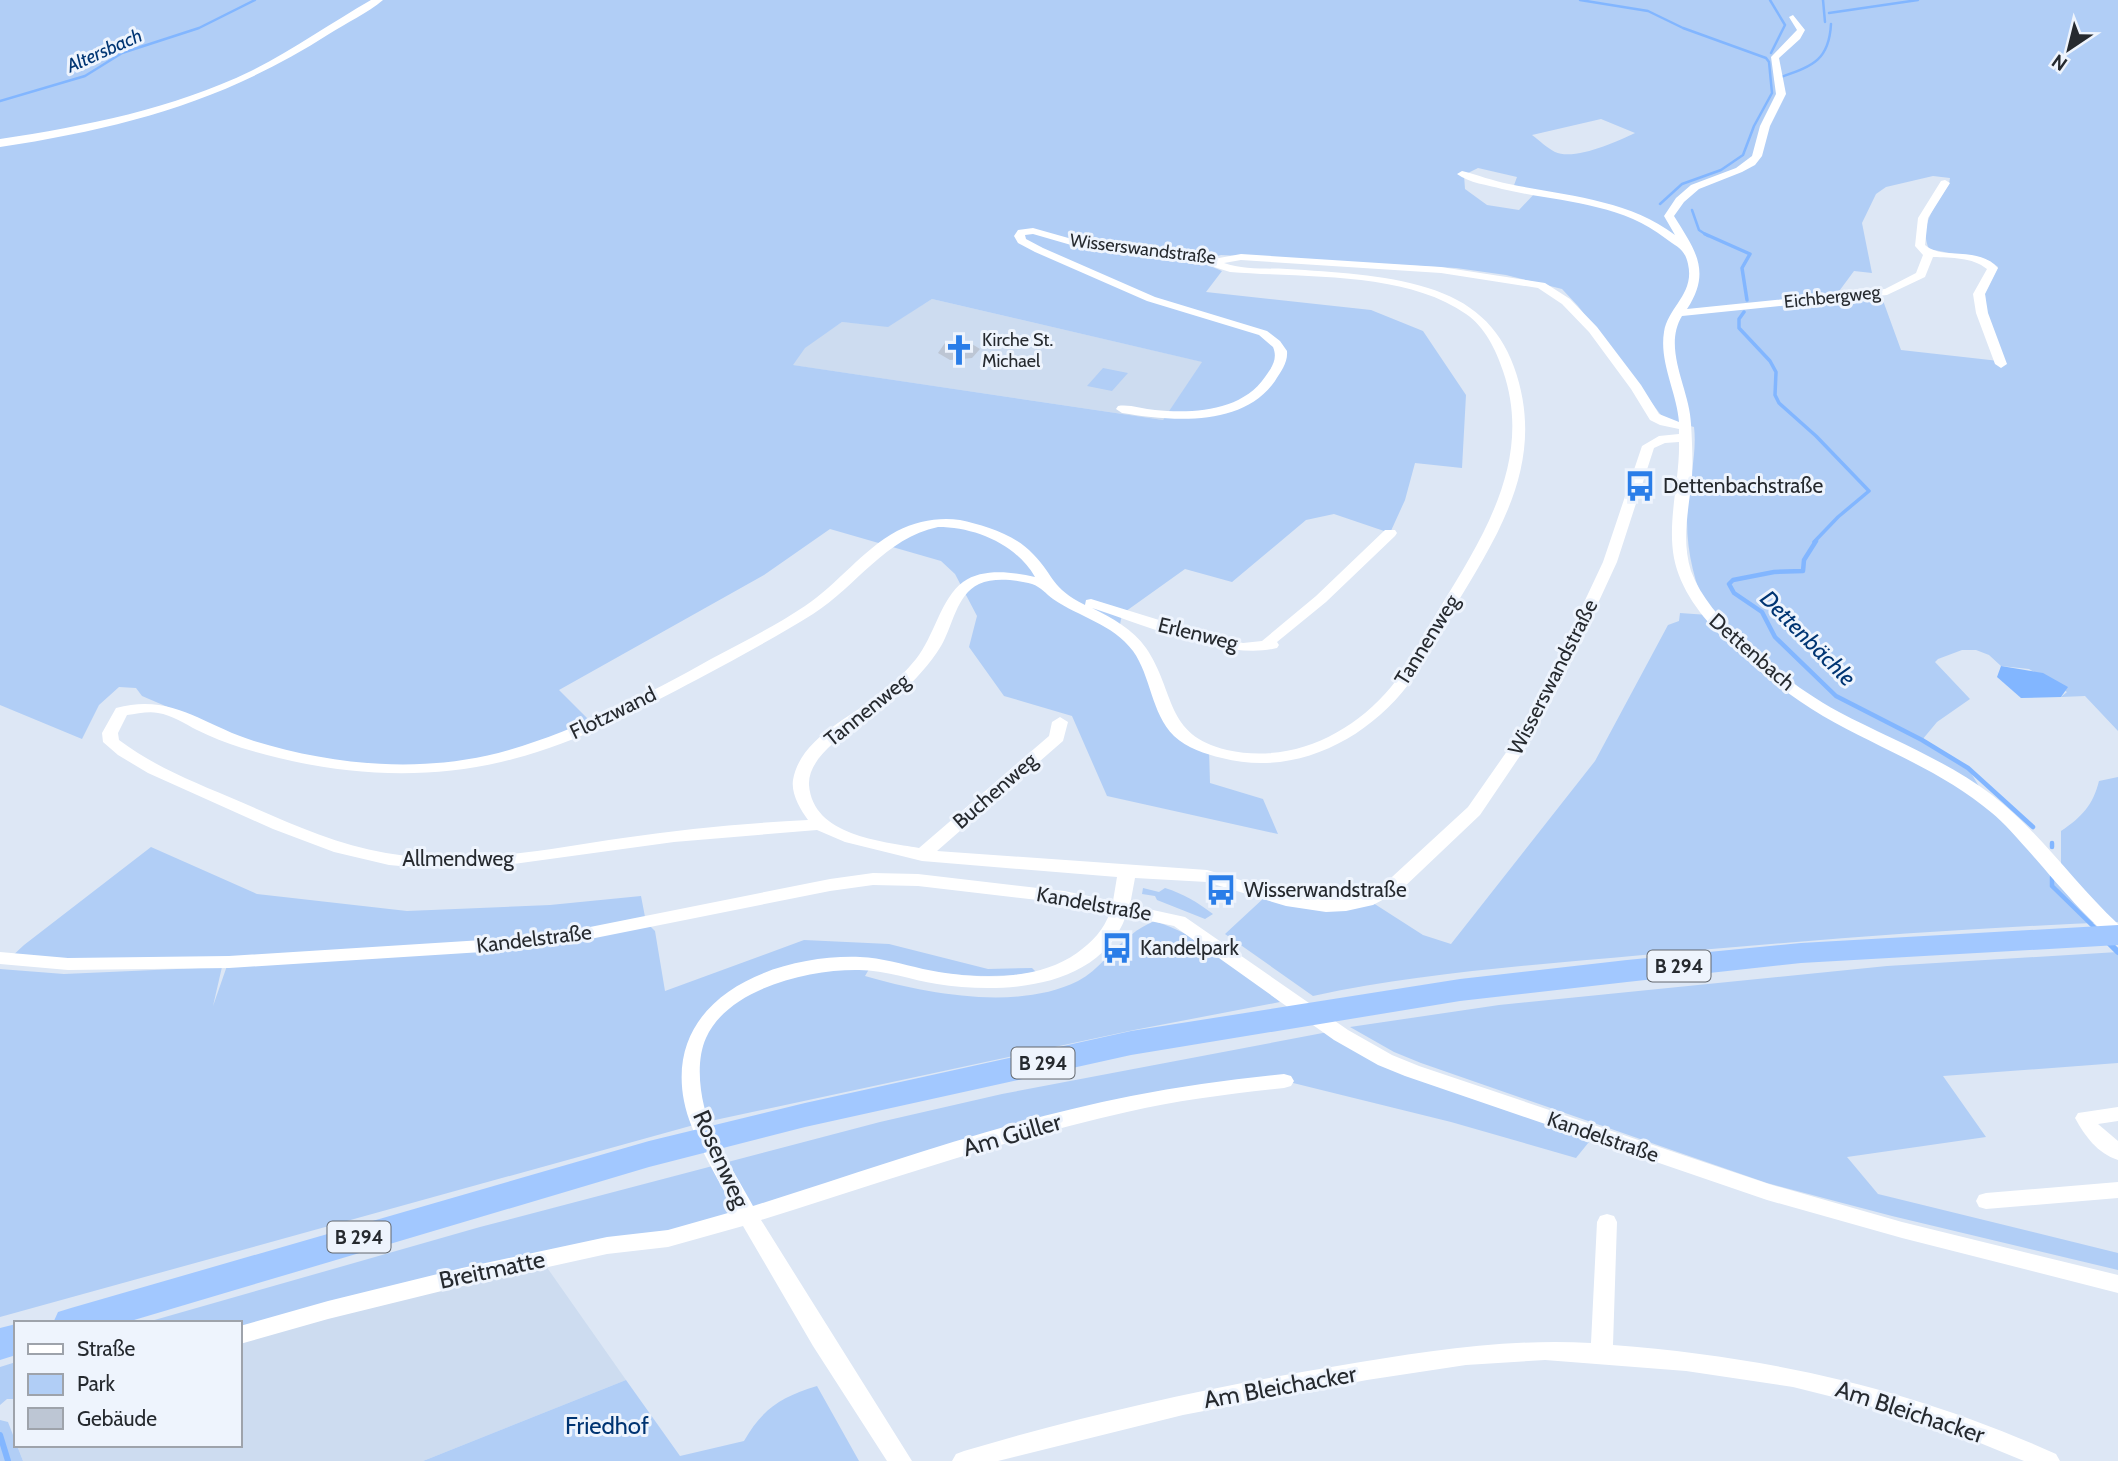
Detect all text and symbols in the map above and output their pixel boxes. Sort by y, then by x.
north arrow [2034,14,2104,84]
water label: Altersbach [62,24,146,78]
text: N [2047,49,2072,76]
street label: Wisserswandstraße [1069,229,1217,269]
street label: Eichbergweg [1783,281,1882,313]
place label: Kirche St. Michael [982,329,1053,372]
church icon: Kirche St. Michael [942,333,976,367]
bus stop icon: Dettenbachstraße [1623,469,1657,503]
place label: Dettenbachstraße [1663,473,1823,498]
water label: Dettenbächle [1754,584,1862,692]
street label: Tannenweg [1389,589,1465,690]
street label: Wisserswandstraße [1503,595,1603,759]
street label: Dettenbach [1704,608,1800,696]
street label: Erlenweg [1156,612,1241,656]
street label: Tannenweg [819,667,915,751]
street label: Flotzwand [566,681,660,744]
street label: Buchenweg [948,747,1042,834]
street label: Allmendweg [402,846,514,871]
bus stop icon: Wisserwandstraße [1204,873,1238,907]
place label: Wisserwandstraße [1244,877,1407,902]
street label: Kandelstraße [1035,881,1154,926]
street label: Kandelstraße [475,919,593,958]
bus stop icon: Kandelpark [1100,931,1134,965]
place label: Kandelpark [1140,935,1239,960]
road number: B 294 [1648,950,1710,982]
road number: B 294 [1012,1048,1074,1078]
street label: Rosenweg [687,1105,756,1213]
street label: Kandelstraße [1544,1106,1662,1167]
street label: Am Güller [959,1107,1065,1162]
road number: B 294 [328,1222,390,1252]
street label: Breitmatte [436,1244,548,1295]
legend [14,1321,242,1447]
text: Straße [77,1336,136,1361]
street label: Am Bleichacker [1201,1359,1359,1414]
text: Park [77,1371,115,1396]
street label: Am Bleichacker [1832,1374,1989,1449]
text: Gebäude [77,1406,157,1431]
park label: Friedhof [565,1411,649,1440]

